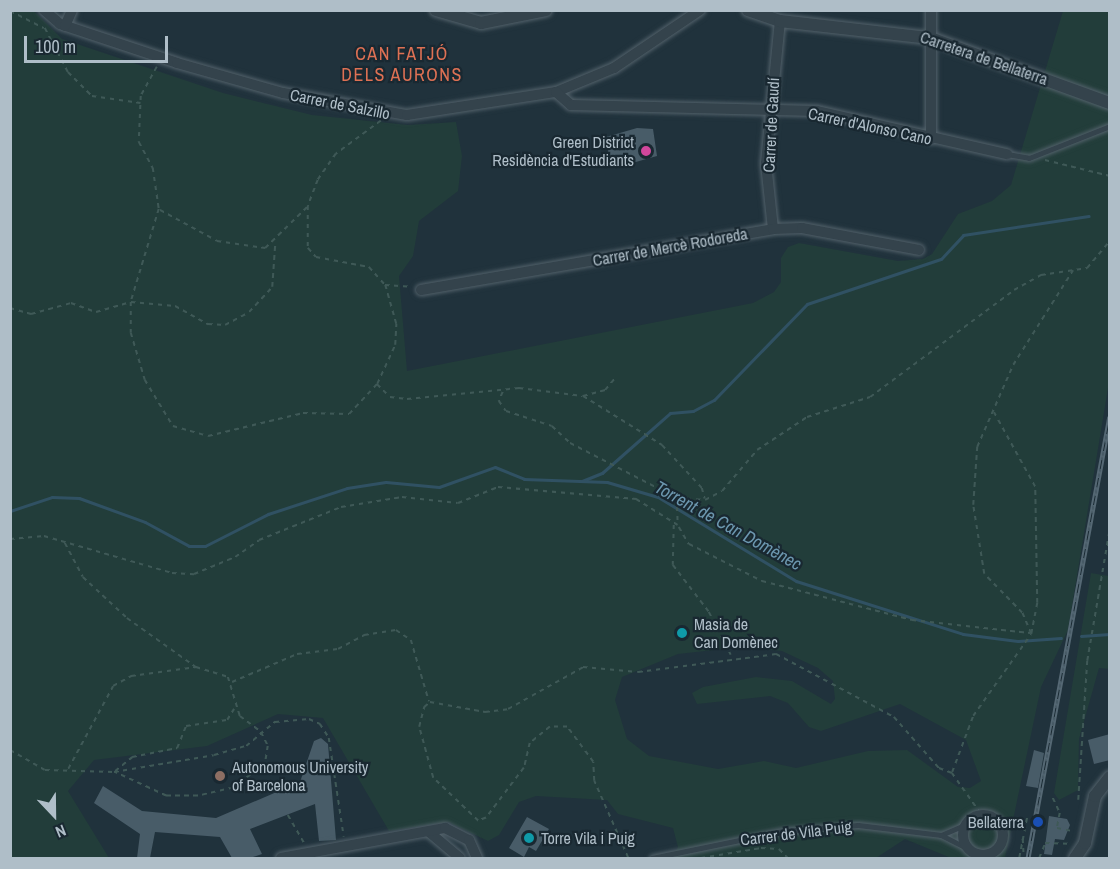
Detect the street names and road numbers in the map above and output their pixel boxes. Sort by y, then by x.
street label: Carretera de Bellaterra [918,27,1050,89]
street label: Carrer de Gaudí [759,77,783,173]
street label: Carrer de Salzillo [288,85,392,123]
street label: Carrer d'Alonso Cano [807,104,933,148]
street label: Carrer de Mercè Rodoreda [591,224,749,270]
street label: Carrer de Vila Puig [739,817,853,849]

